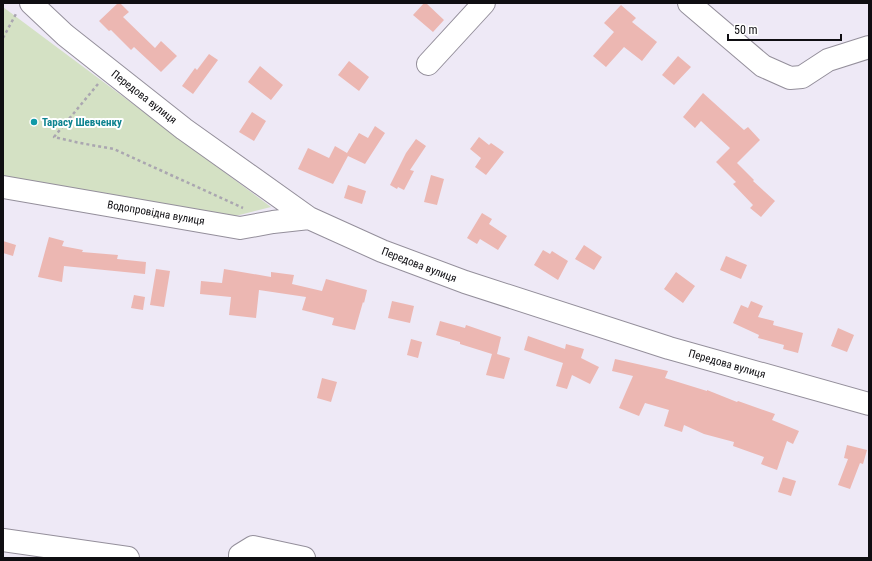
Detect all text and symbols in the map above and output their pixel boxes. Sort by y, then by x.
scale bar [728,16,841,42]
text: 50 m [734,23,758,37]
street label: Передова вулиця [109,67,179,127]
place label: Тарасу Шевченку [42,116,122,129]
marker: Тарасу Шевченку [29,117,39,127]
street label: Водопровідна вулиця [106,198,206,228]
street label: Передова вулиця [380,245,458,285]
street label: Передова вулиця [687,347,767,381]

